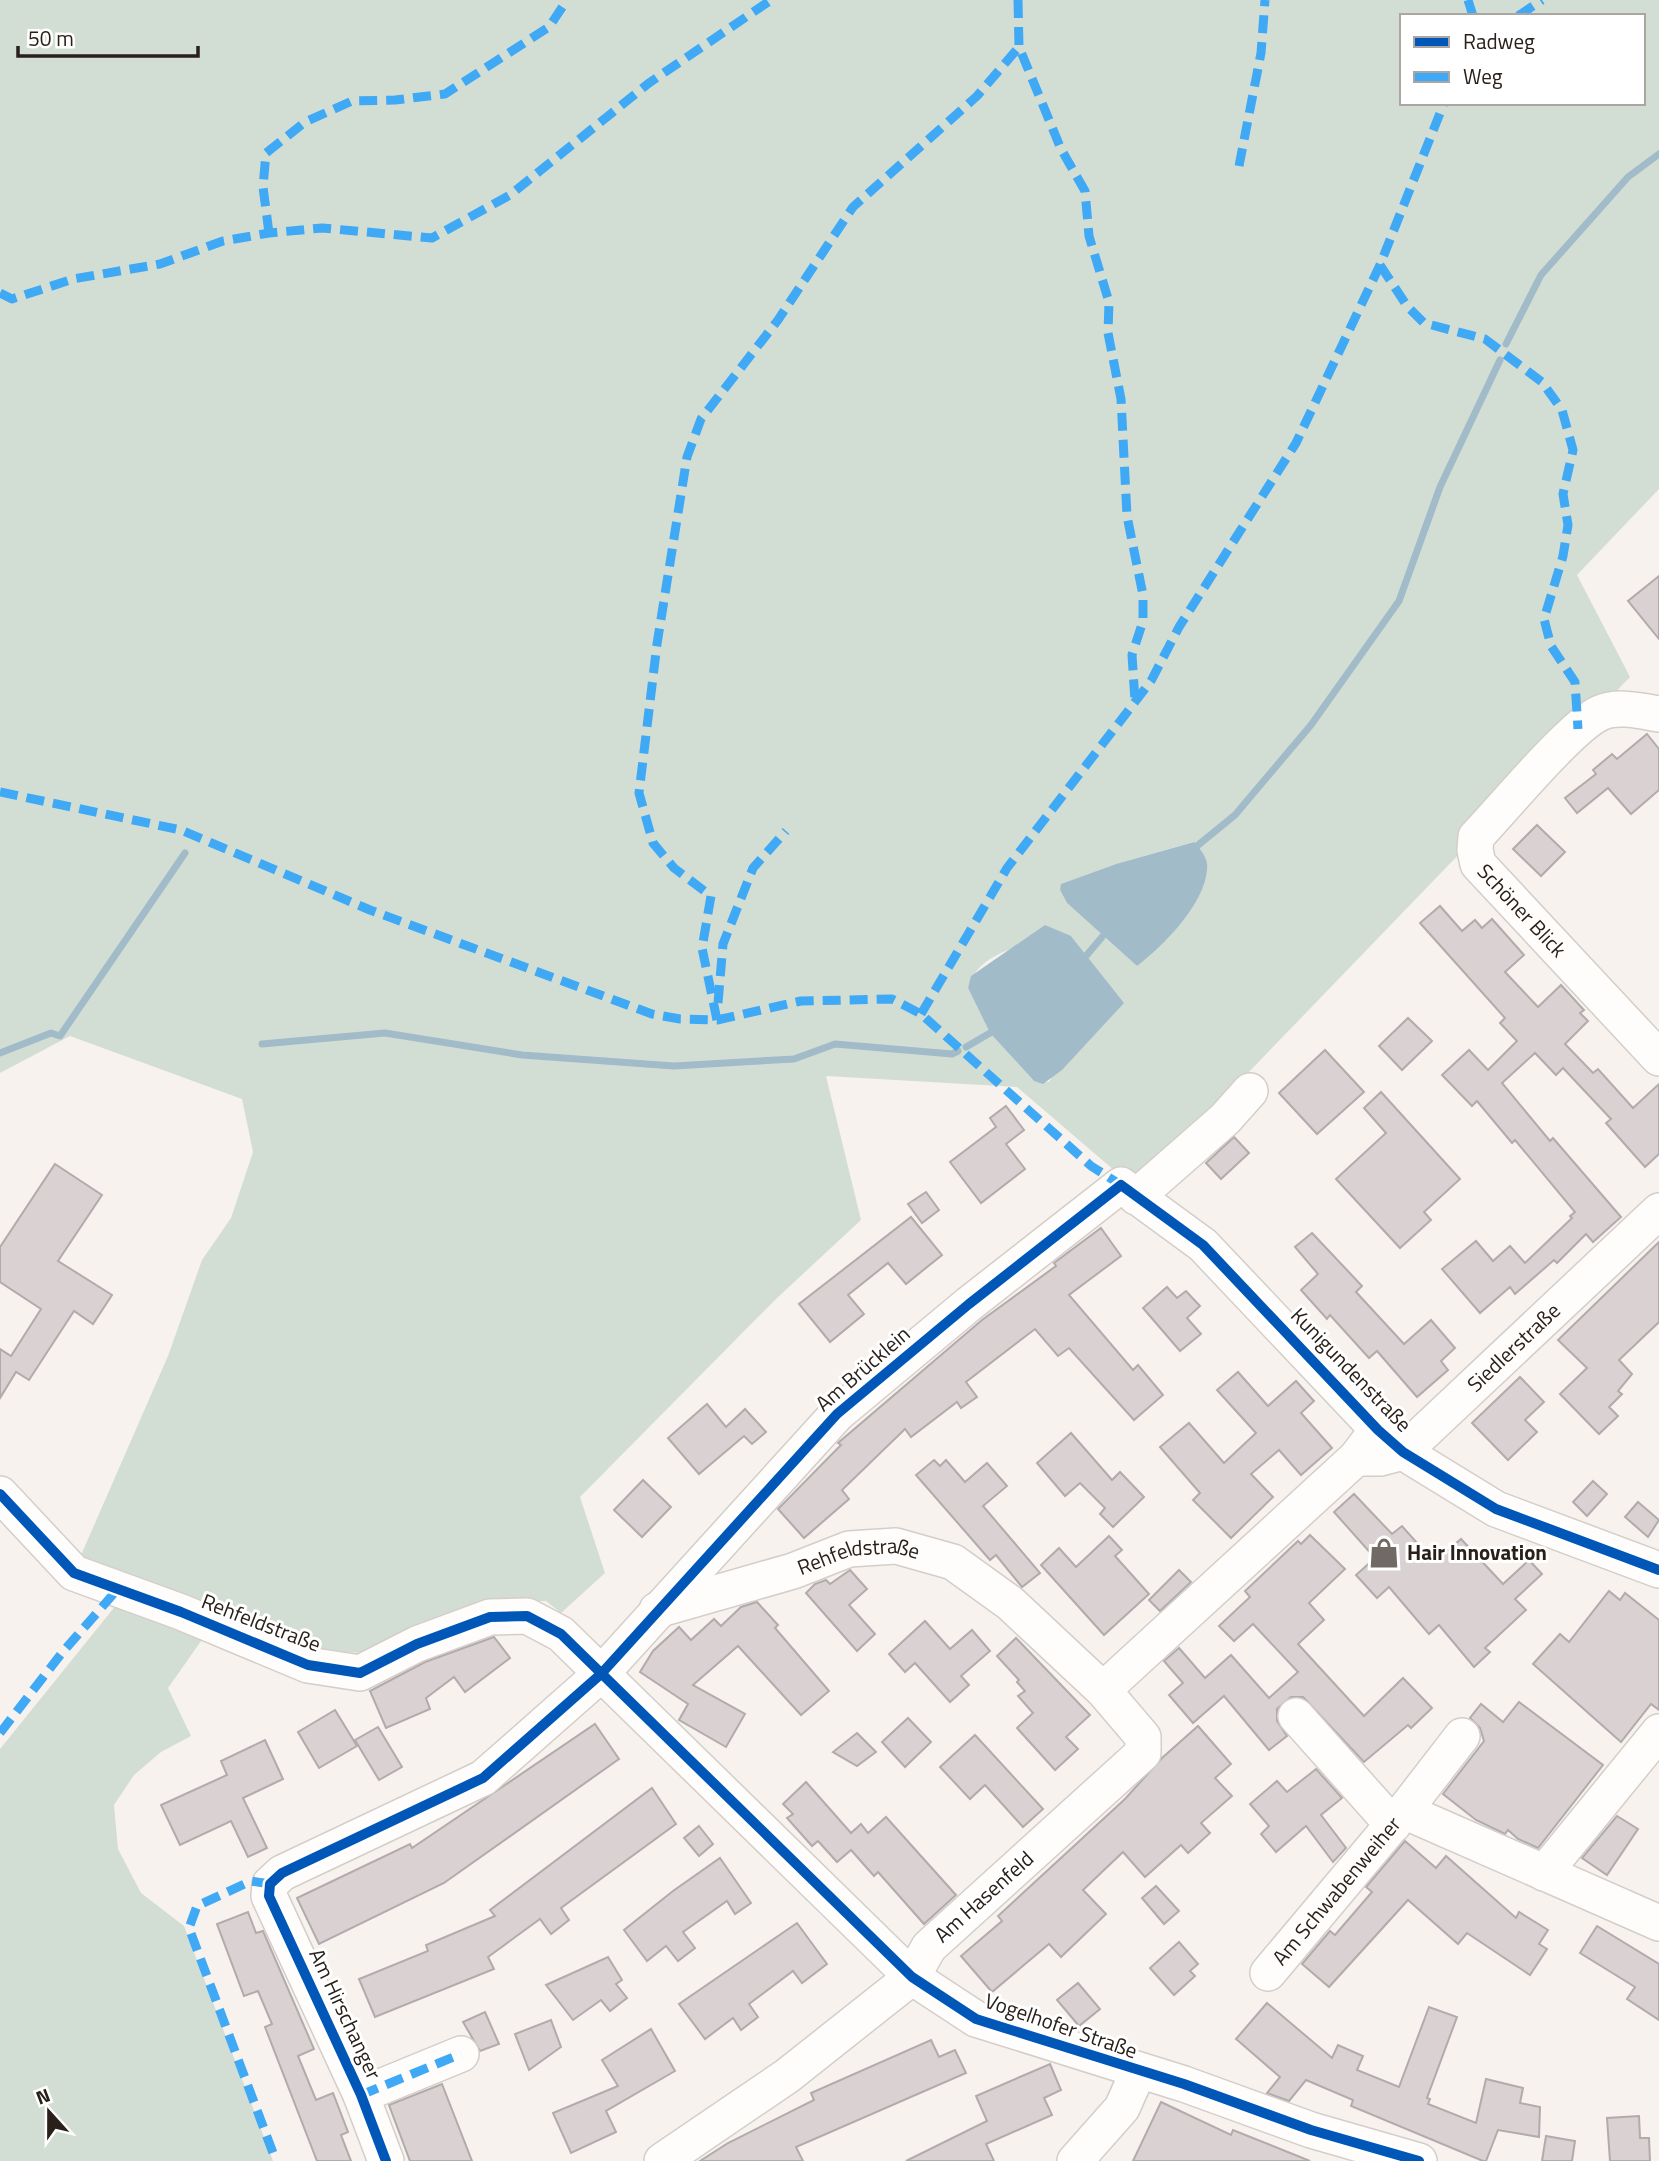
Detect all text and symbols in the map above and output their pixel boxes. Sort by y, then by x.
scale bar [18,14,198,58]
legend [1400,14,1645,105]
text: 50 m [28,22,74,54]
text: Radweg [1463,25,1535,57]
text: Weg [1463,60,1503,92]
street label: Schöner Blick [1470,856,1574,964]
street label: Siedlerstraße [1459,1295,1567,1399]
street label: Kunigundenstraße [1284,1300,1420,1439]
street label: Am Brücklein [808,1318,917,1419]
street label: Rehfeldstraße [792,1529,924,1583]
shop icon: Hair Innovation [1367,1536,1401,1570]
place label: Hair Innovation [1407,1536,1547,1568]
street label: Rehfeldstraße [197,1585,326,1659]
street label: Am Schwabenweiher [1264,1809,1408,1972]
street label: Am Hasenfeld [926,1843,1040,1950]
street label: Am Hirschanger [302,1943,390,2084]
street label: Vogelhofer Straße [981,1984,1142,2066]
north arrow [14,2077,84,2147]
text: N [31,2080,54,2112]

